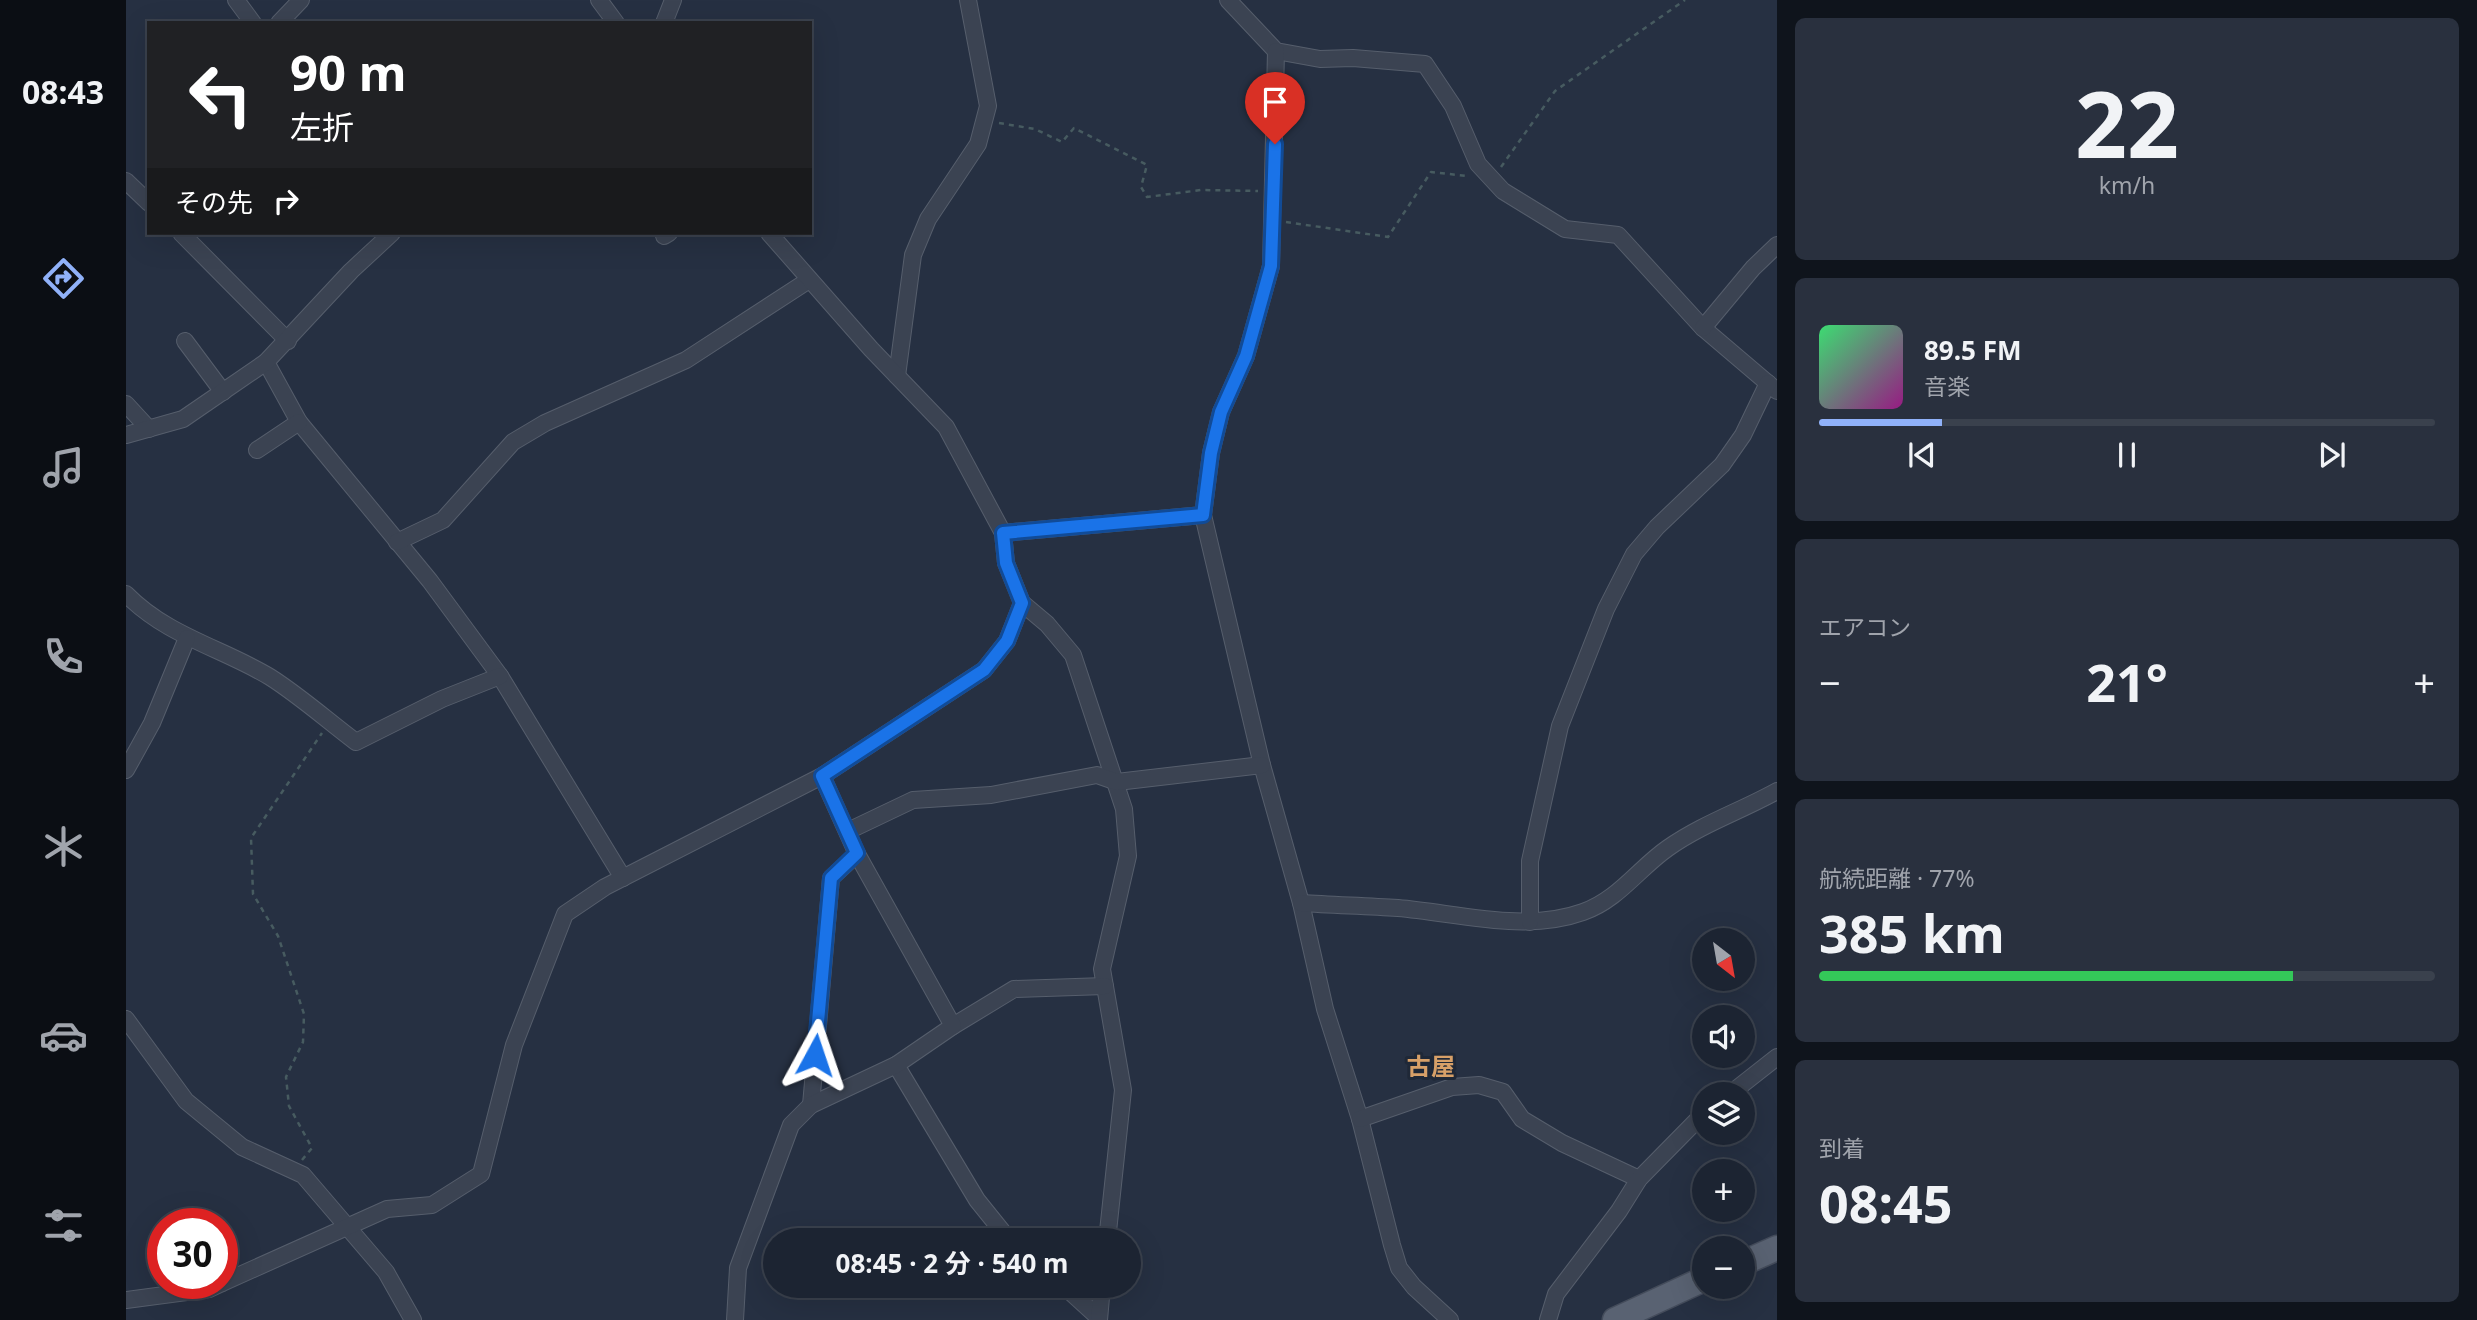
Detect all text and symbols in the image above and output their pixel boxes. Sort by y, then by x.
text: 90 m [290,39,407,105]
icon: left [175,49,266,140]
text: 22 [2075,61,2179,185]
text: 08:43 [22,70,104,113]
pin [1245,72,1305,144]
icon: arrive [1256,83,1294,121]
text: 左折 [290,105,354,148]
text: km/h [2099,169,2155,201]
icon: right [267,182,305,220]
text: その先 [175,184,253,220]
icon: directions [39,254,88,303]
text: 89.5 FM [1924,332,2021,368]
text: 音楽 [1924,370,1970,402]
icon: previous [1903,436,1941,474]
icon: pause [2108,436,2146,474]
icon: next [2313,436,2351,474]
icon: music [39,443,88,492]
text: エアコン [1819,611,1911,643]
icon: phone [39,632,88,681]
text: 21° [2086,646,2168,717]
text: − [1819,656,1841,708]
text: + [2413,656,2435,708]
icon: climate [39,822,88,871]
text: 航続距離 · 77% [1819,862,1975,894]
text: 385 km [1819,897,2005,968]
north arrow [1692,928,1755,990]
map controls [1692,928,1755,1299]
button: sound [1692,1005,1755,1068]
icon: car [39,1011,88,1060]
position arrow [778,1018,852,1092]
district label: 古屋 [1407,1049,1455,1082]
button: layers [1692,1082,1755,1145]
text: 到着 [1819,1132,1865,1164]
button: + [1692,1159,1755,1222]
text: 08:45 [1819,1167,1953,1238]
icon: filters [39,1201,88,1250]
speed limit sign: 30 [147,1208,238,1299]
button: − [1692,1236,1755,1299]
text: 08:45 · 2 分 · 540 m [836,1245,1068,1281]

